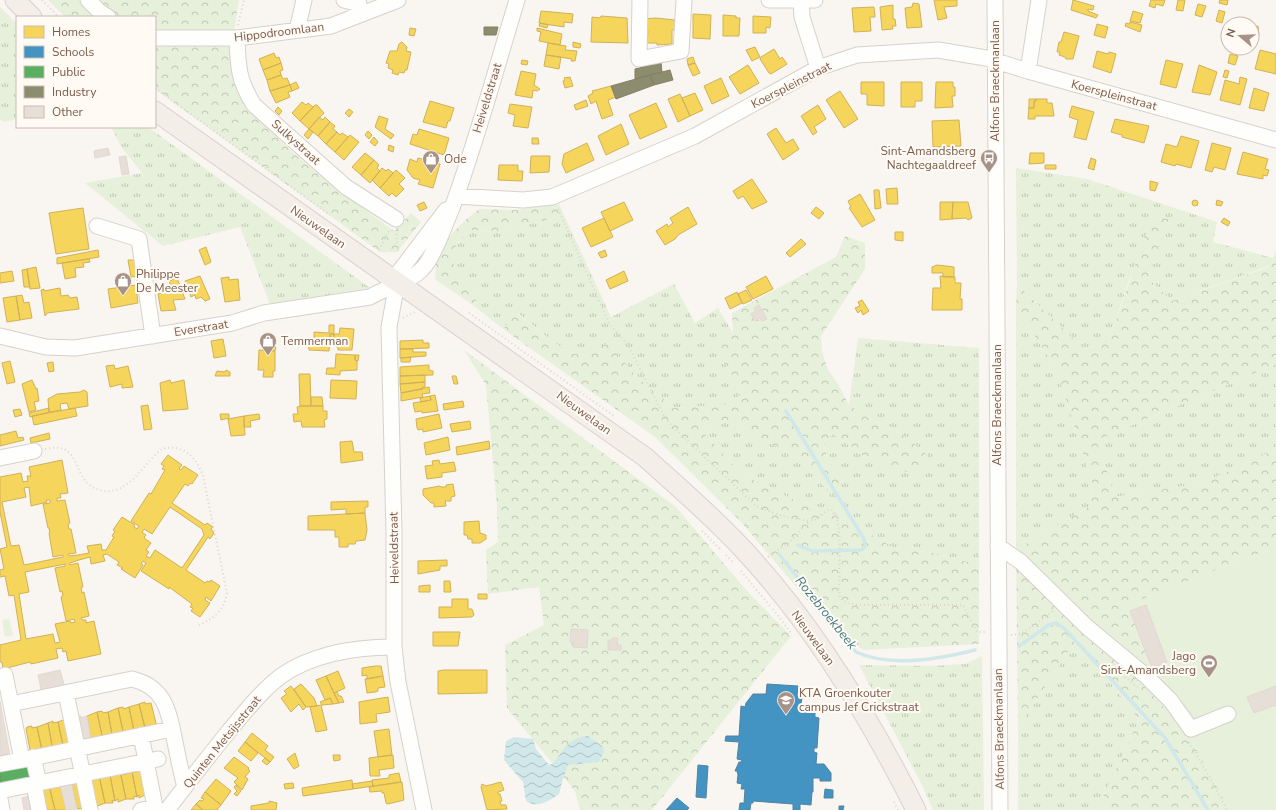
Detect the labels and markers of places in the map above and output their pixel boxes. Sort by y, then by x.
place label: Sint-Amandsberg Nachtegaaldreef [880,143,977,173]
bus stop icon: Sint-Amandsberg Nachtegaaldreef [979,148,999,173]
shop icon: Ode [421,149,441,174]
place label: Ode [444,151,467,167]
place label: Philippe De Meester [136,266,199,296]
shop icon: Philippe De Meester [113,271,133,296]
shop icon: Temmerman [258,331,278,356]
place label: Temmerman [281,333,348,349]
place label: Jago Sint-Amandsberg [1100,648,1196,678]
sports icon: Jago Sint-Amandsberg [1199,653,1219,678]
place label: KTA Groenkouter campus Jef Crickstraat [799,685,920,715]
school or university icon: KTA Groenkouter campus Jef Crickstraat [776,690,796,715]

